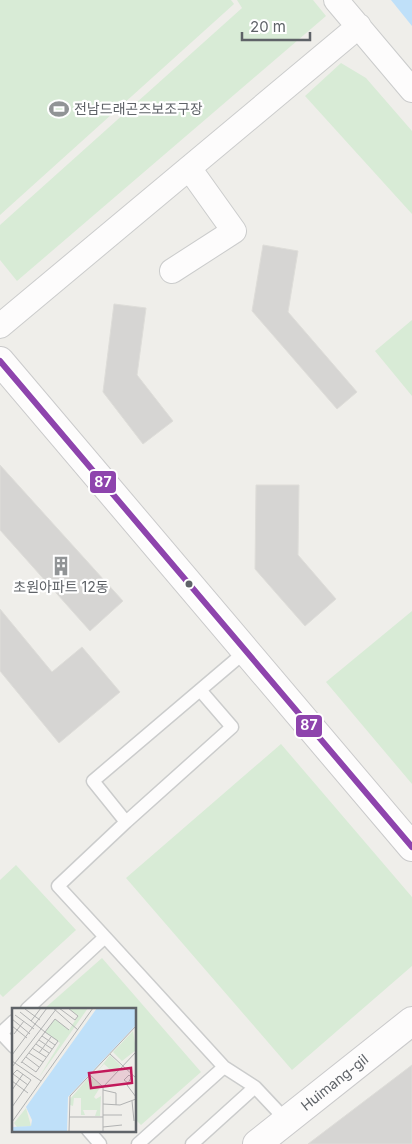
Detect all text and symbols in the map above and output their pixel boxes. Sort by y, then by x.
scale bar [242,10,310,42]
text: 20 m [250,17,286,36]
sports icon: 전남드래곤즈보조구장 [48,98,70,120]
place label: 전남드래곤즈보조구장 [74,100,203,117]
line badge: 87 [89,470,117,494]
text: 87 [94,473,112,490]
building icon: 초원아파트 12동 [50,555,72,577]
place label: 초원아파트 12동 [13,578,109,595]
unlabelled marker [184,579,194,589]
line badge: 87 [295,714,323,738]
text: 87 [300,716,318,733]
inset map [12,1008,136,1132]
street label: Huimang-gil [297,1050,371,1114]

